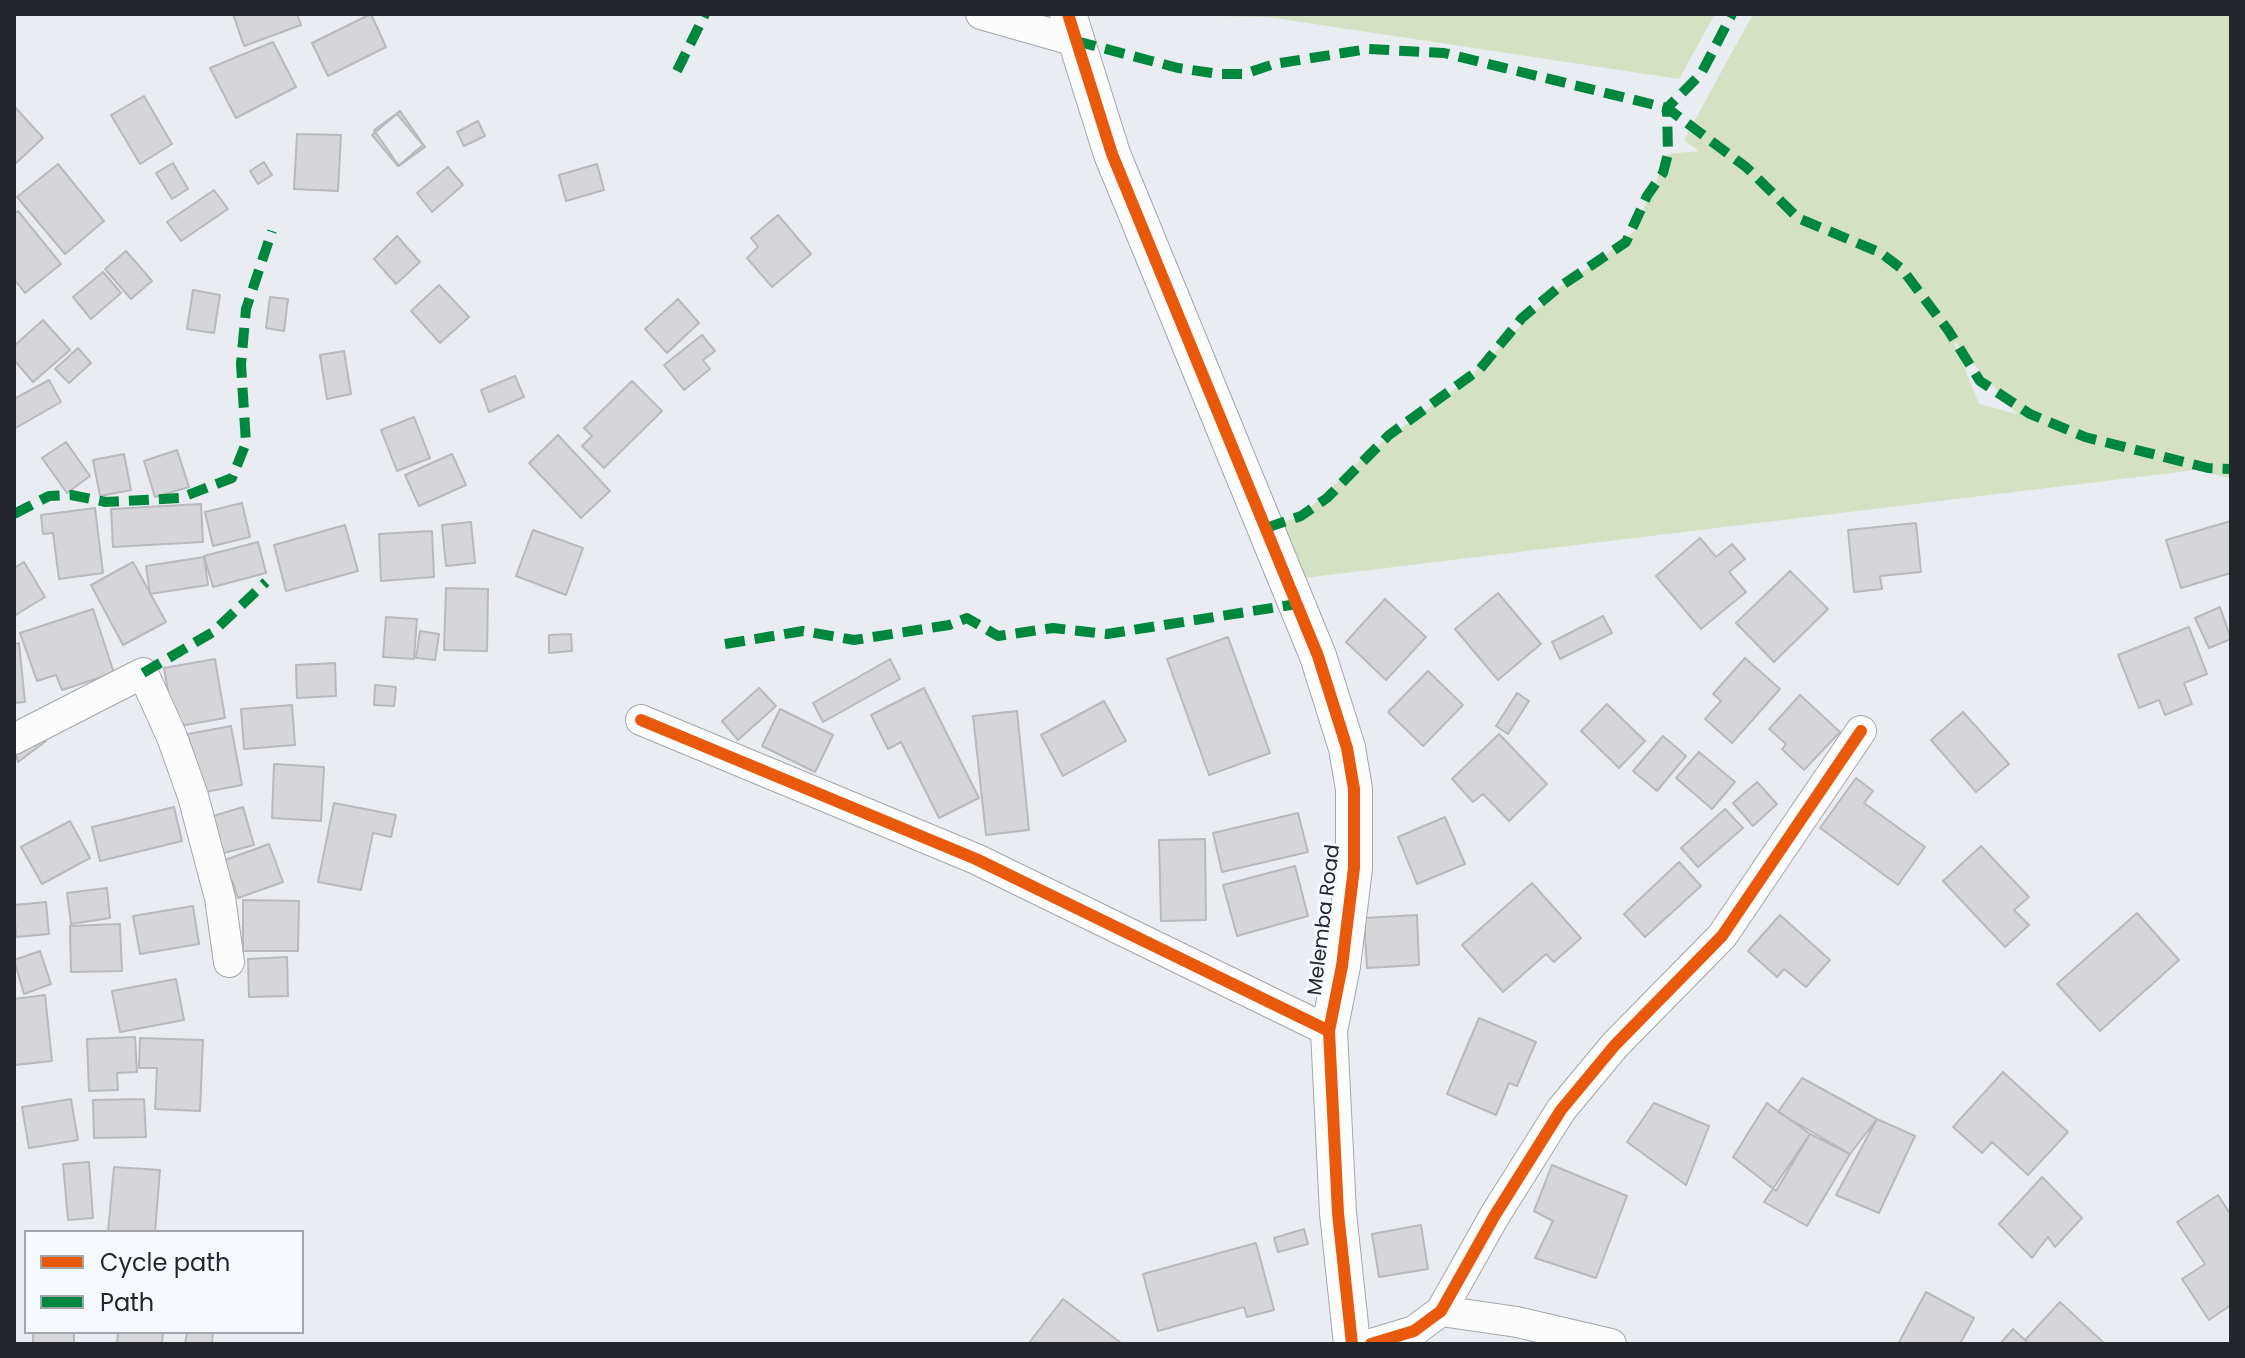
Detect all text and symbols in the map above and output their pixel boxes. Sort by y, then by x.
street label: Melemba Road [1304,843,1346,997]
legend [24,1230,304,1334]
text: Cycle path [100,1246,230,1279]
text: Path [100,1286,154,1319]

